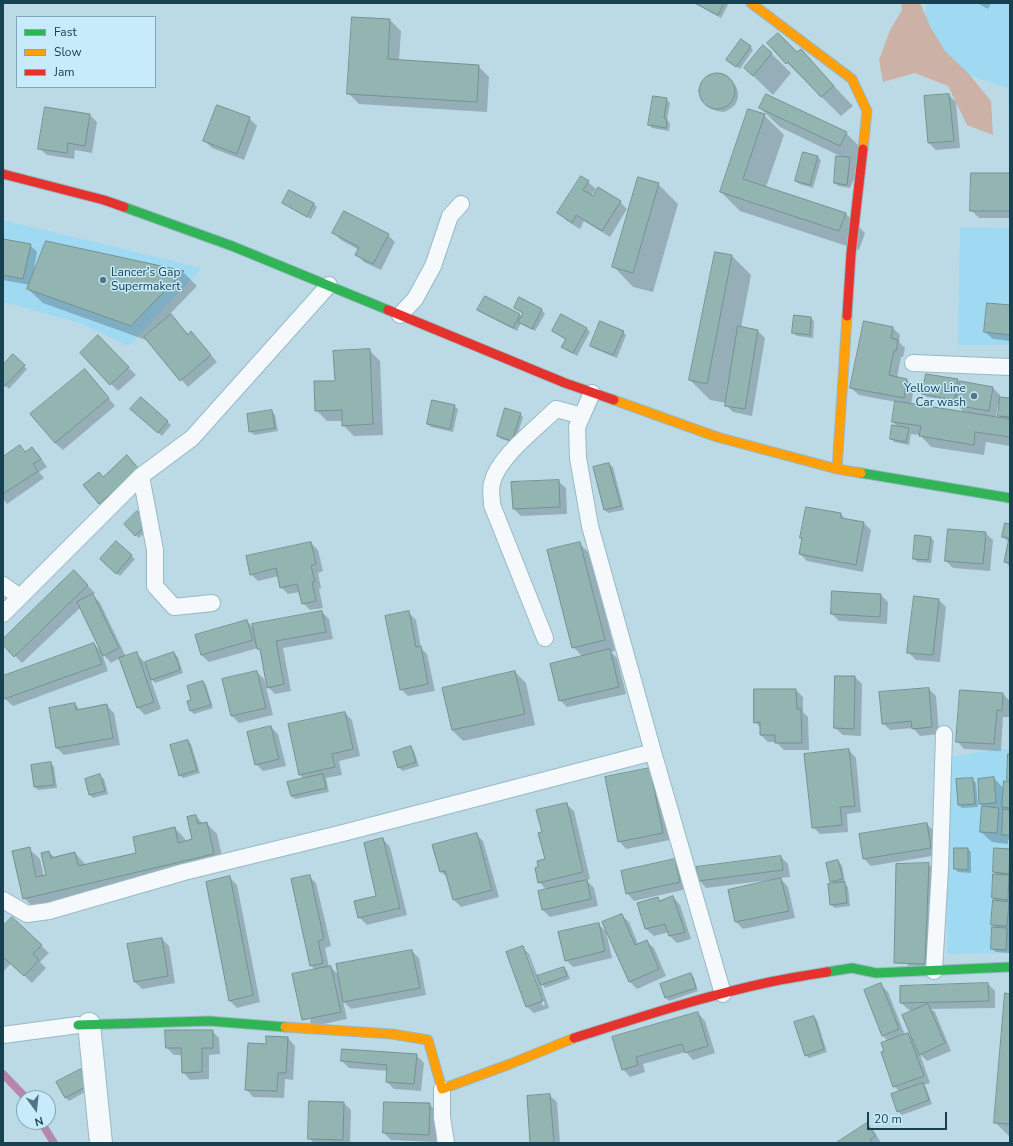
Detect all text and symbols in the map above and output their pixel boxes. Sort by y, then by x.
legend [16,16,156,88]
text: Fast [54,24,77,40]
text: Slow [54,44,82,60]
text: Jam [54,64,75,80]
place label: Lancer's Gap Supermakert [111,266,180,294]
marker: Lancer's Gap Supermakert [98,275,108,285]
place label: Yellow Line Car wash [904,382,966,410]
marker: Yellow Line Car wash [969,391,979,401]
north arrow [16,1090,56,1130]
scale bar [869,1104,949,1130]
text: 20 m [874,1111,902,1127]
text: N [33,1113,45,1129]

